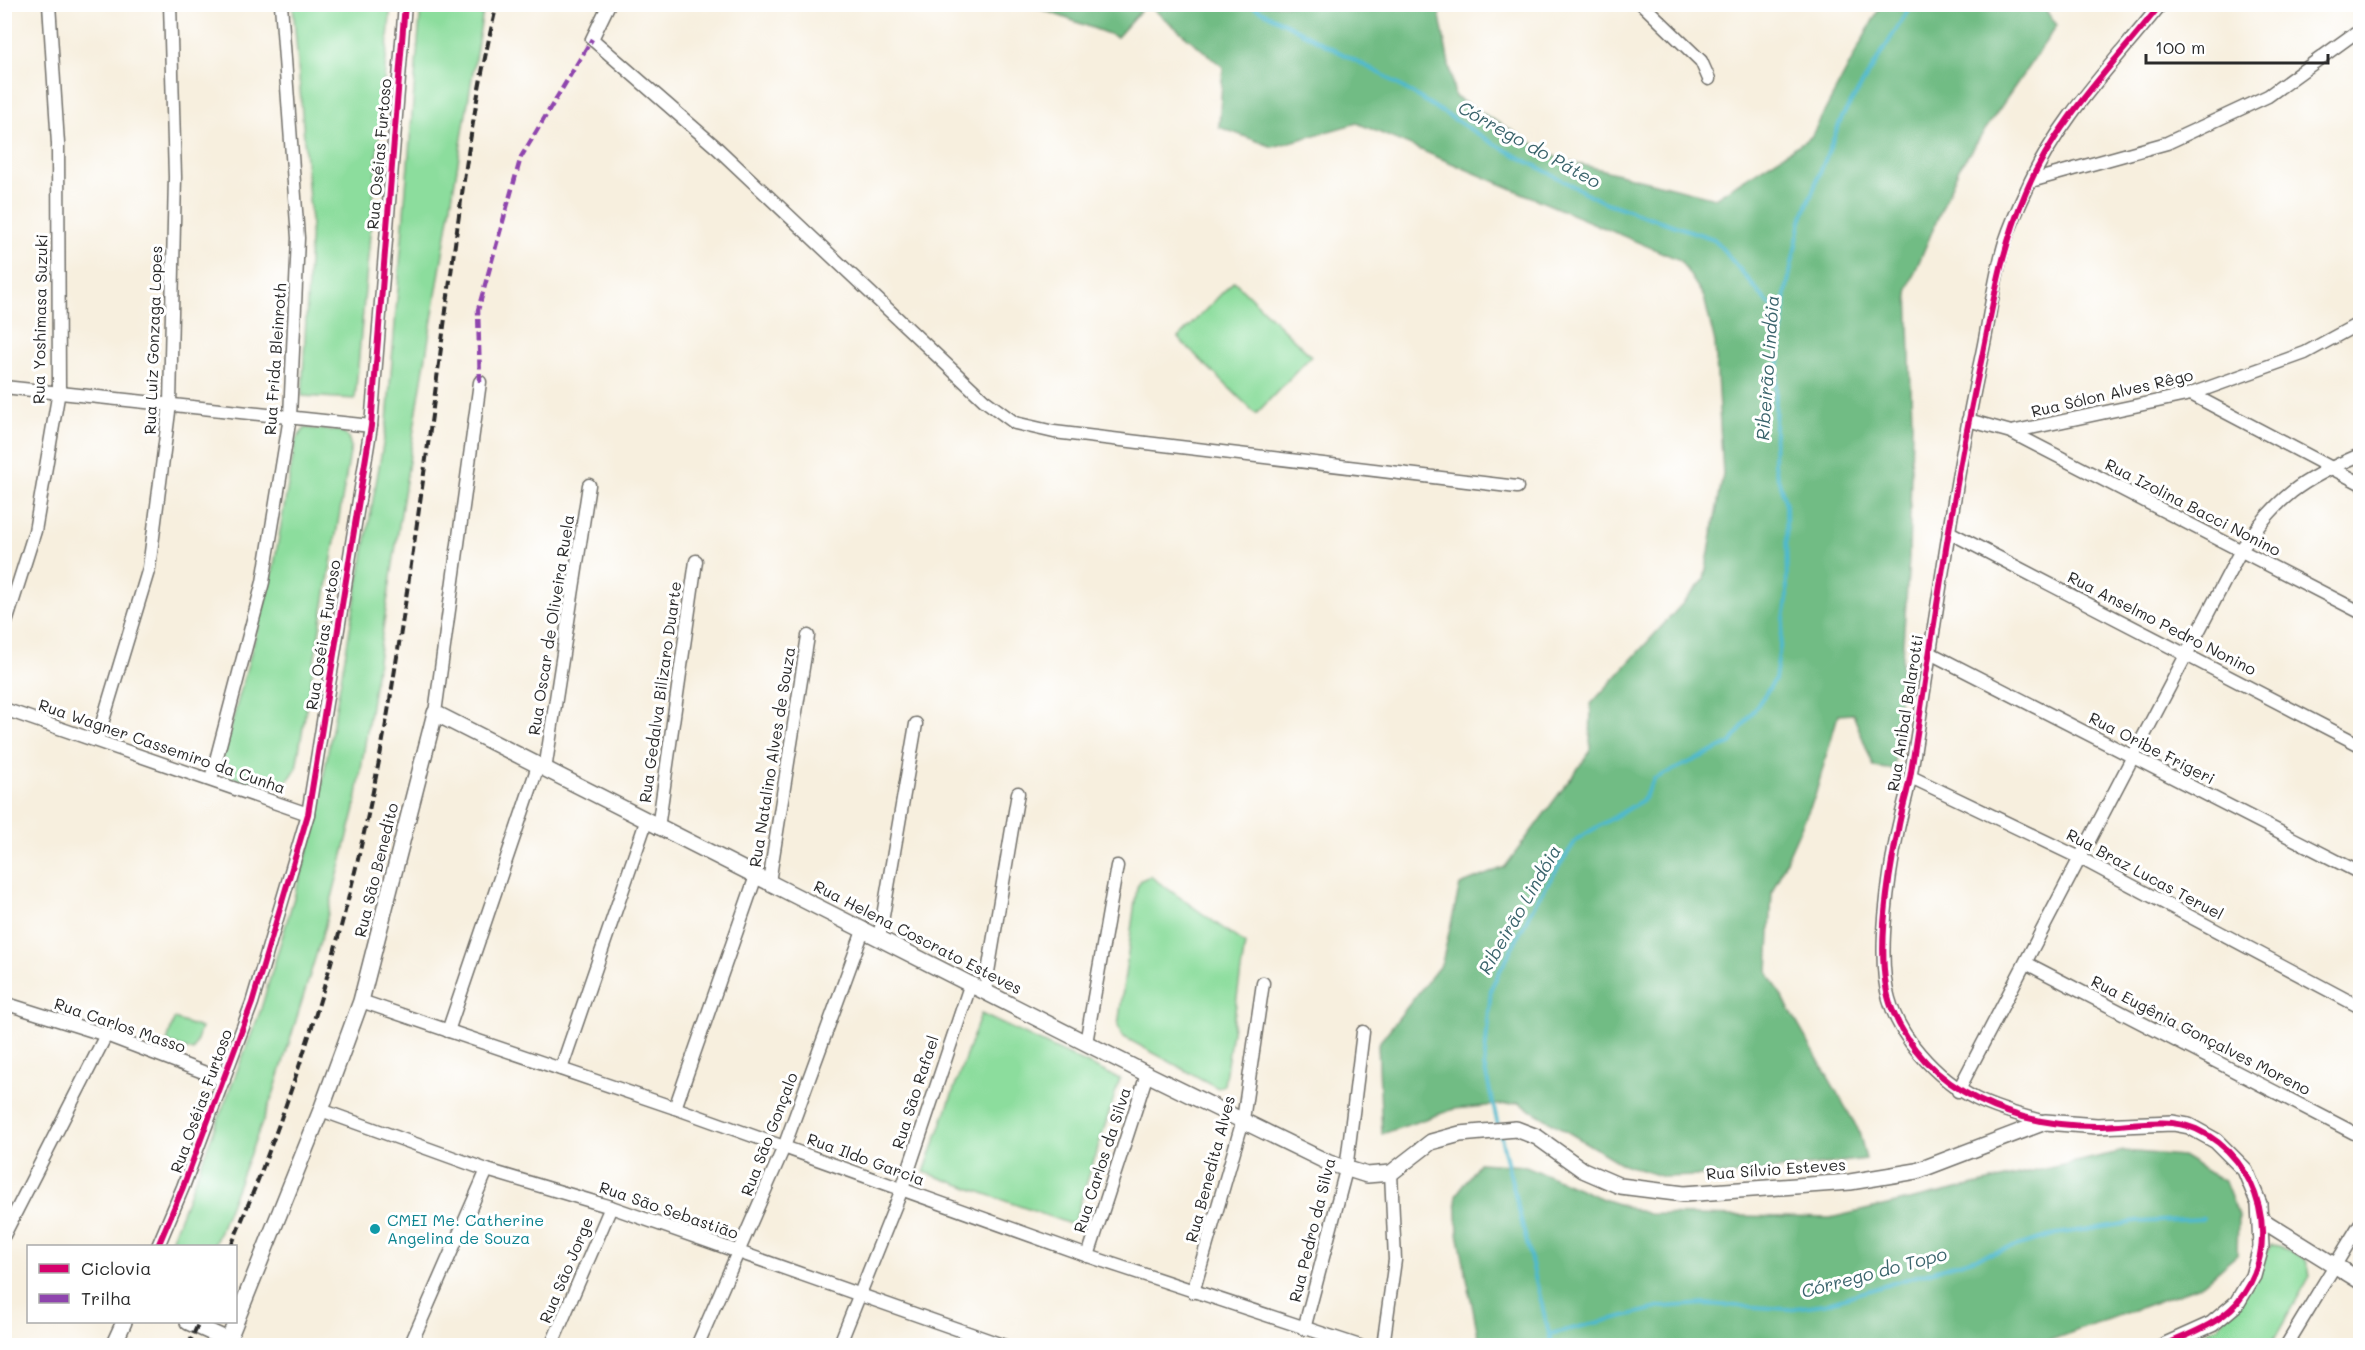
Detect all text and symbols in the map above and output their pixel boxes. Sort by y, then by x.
scale bar [2146,27,2328,65]
text: 100 m [2155,35,2205,59]
street label: Rua Oséias Furtoso [361,77,396,230]
water label: Córrego do Páteo [1454,95,1605,193]
street label: Rua Yoshimasa Suzuki [28,234,51,404]
street label: Rua Luiz Gonzaga Lopes [139,245,166,435]
street label: Rua Frida Bleinroth [259,282,290,436]
water label: Ribeirão Lindóia [1750,294,1784,441]
street label: Rua Sólon Alves Rêgo [2029,364,2195,421]
street label: Rua Izolina Bacci Nonino [2102,453,2285,560]
street label: Rua Oscar de Oliveira Ruela [523,513,578,737]
street label: Rua Oséias Furtoso [300,558,345,711]
street label: Rua Anselmo Pedro Nonino [2064,566,2260,679]
street label: Rua Gedalva Bilizaro Duarte [634,580,685,804]
street label: Rua Anibal Balarotti [1882,633,1927,793]
street label: Rua Natalino Alves de Souza [744,645,799,869]
street label: Rua Wagner Cassemiro da Cunha [36,693,288,798]
street label: Rua Oribe Frigeri [2086,707,2219,788]
street label: Rua São Benedito [349,800,402,939]
street label: Rua Braz Lucas Teruel [2063,823,2227,924]
water label: Ribeirão Lindóia [1472,840,1566,979]
street label: Rua Helena Coscrato Esteves [811,875,1026,998]
street label: Rua Eugênia Gonçalves Moreno [2088,970,2314,1099]
street label: Rua Carlos Masso [52,992,189,1057]
street label: Rua Oséias Furtoso [165,1026,236,1176]
street label: Rua São Rafael [886,1032,943,1151]
street label: Rua São Gonçalo [735,1069,802,1199]
street label: Rua Carlos da Silva [1068,1085,1135,1235]
street label: Rua Benedita Alves [1180,1093,1239,1245]
street label: Rua Ildo Garcia [804,1127,928,1190]
street label: Rua Sílvio Esteves [1705,1153,1847,1184]
street label: Rua Pedro da Silva [1283,1155,1340,1304]
street label: Rua São Sebastião [597,1176,742,1243]
place label: CMEI Me. Catherine Angelina de Souza [387,1209,544,1248]
street label: Rua São Jorge [534,1214,597,1326]
marker: CMEI Me. Catherine Angelina de Souza [368,1222,382,1236]
water label: Córrego do Topo [1798,1241,1950,1303]
legend [27,1245,237,1323]
text: Ciclovia [81,1256,151,1280]
text: Trilha [81,1286,131,1310]

